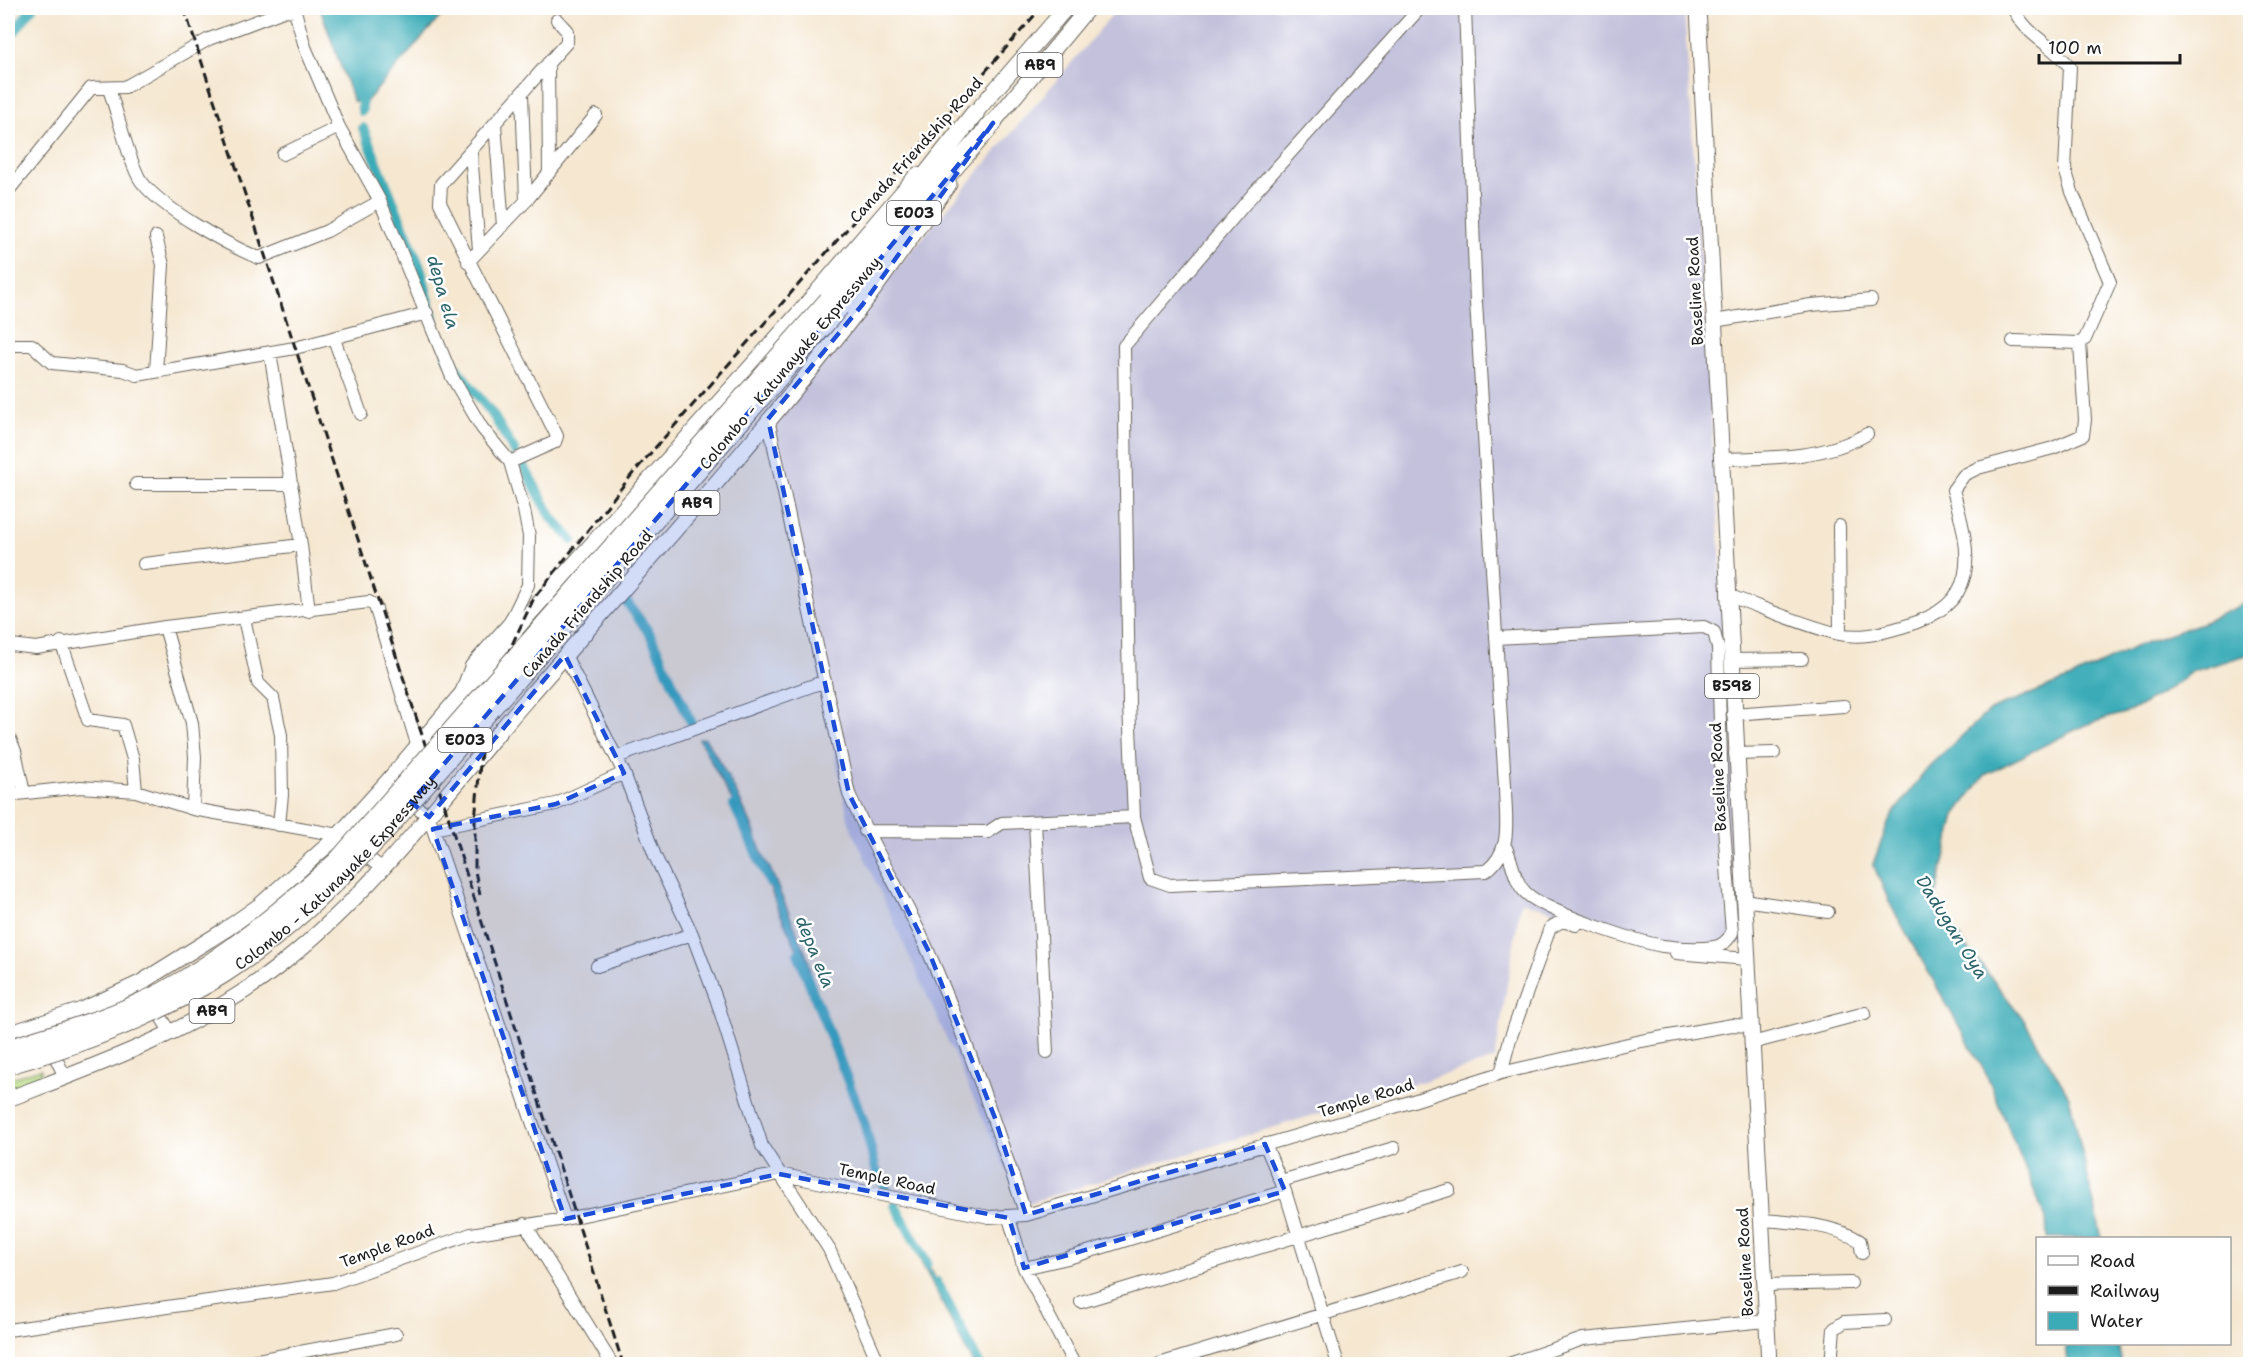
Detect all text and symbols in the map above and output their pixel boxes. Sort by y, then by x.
scale bar [2039,27,2180,65]
text: 100 m [2048,36,2102,60]
road number: AB9 [1018,53,1062,77]
street label: Canada Friendship Road [845,73,987,227]
road number: E003 [887,201,941,225]
street label: Baseline Road [1682,236,1708,346]
water label: depa ela [421,252,465,332]
street label: Colombo - Katunayake Expressway [694,252,886,474]
road number: AB9 [674,491,720,515]
street label: Canada Friendship Road [517,526,657,682]
road number: B598 [1705,674,1759,698]
street label: Baseline Road [1705,722,1731,832]
road number: E003 [438,728,492,752]
street label: Colombo - Katunayake Expressway [230,771,440,974]
water label: Dadugan Oya [1910,870,1994,984]
water label: depa ela [790,912,840,992]
road number: AB9 [190,999,234,1023]
street label: Temple Road [1316,1074,1416,1122]
street label: Temple Road [836,1158,938,1200]
street label: Baseline Road [1732,1207,1758,1317]
street label: Temple Road [337,1219,437,1273]
legend [2036,1237,2231,1345]
text: Road [2090,1249,2135,1273]
text: Railway [2090,1279,2160,1303]
text: Water [2090,1309,2143,1333]

